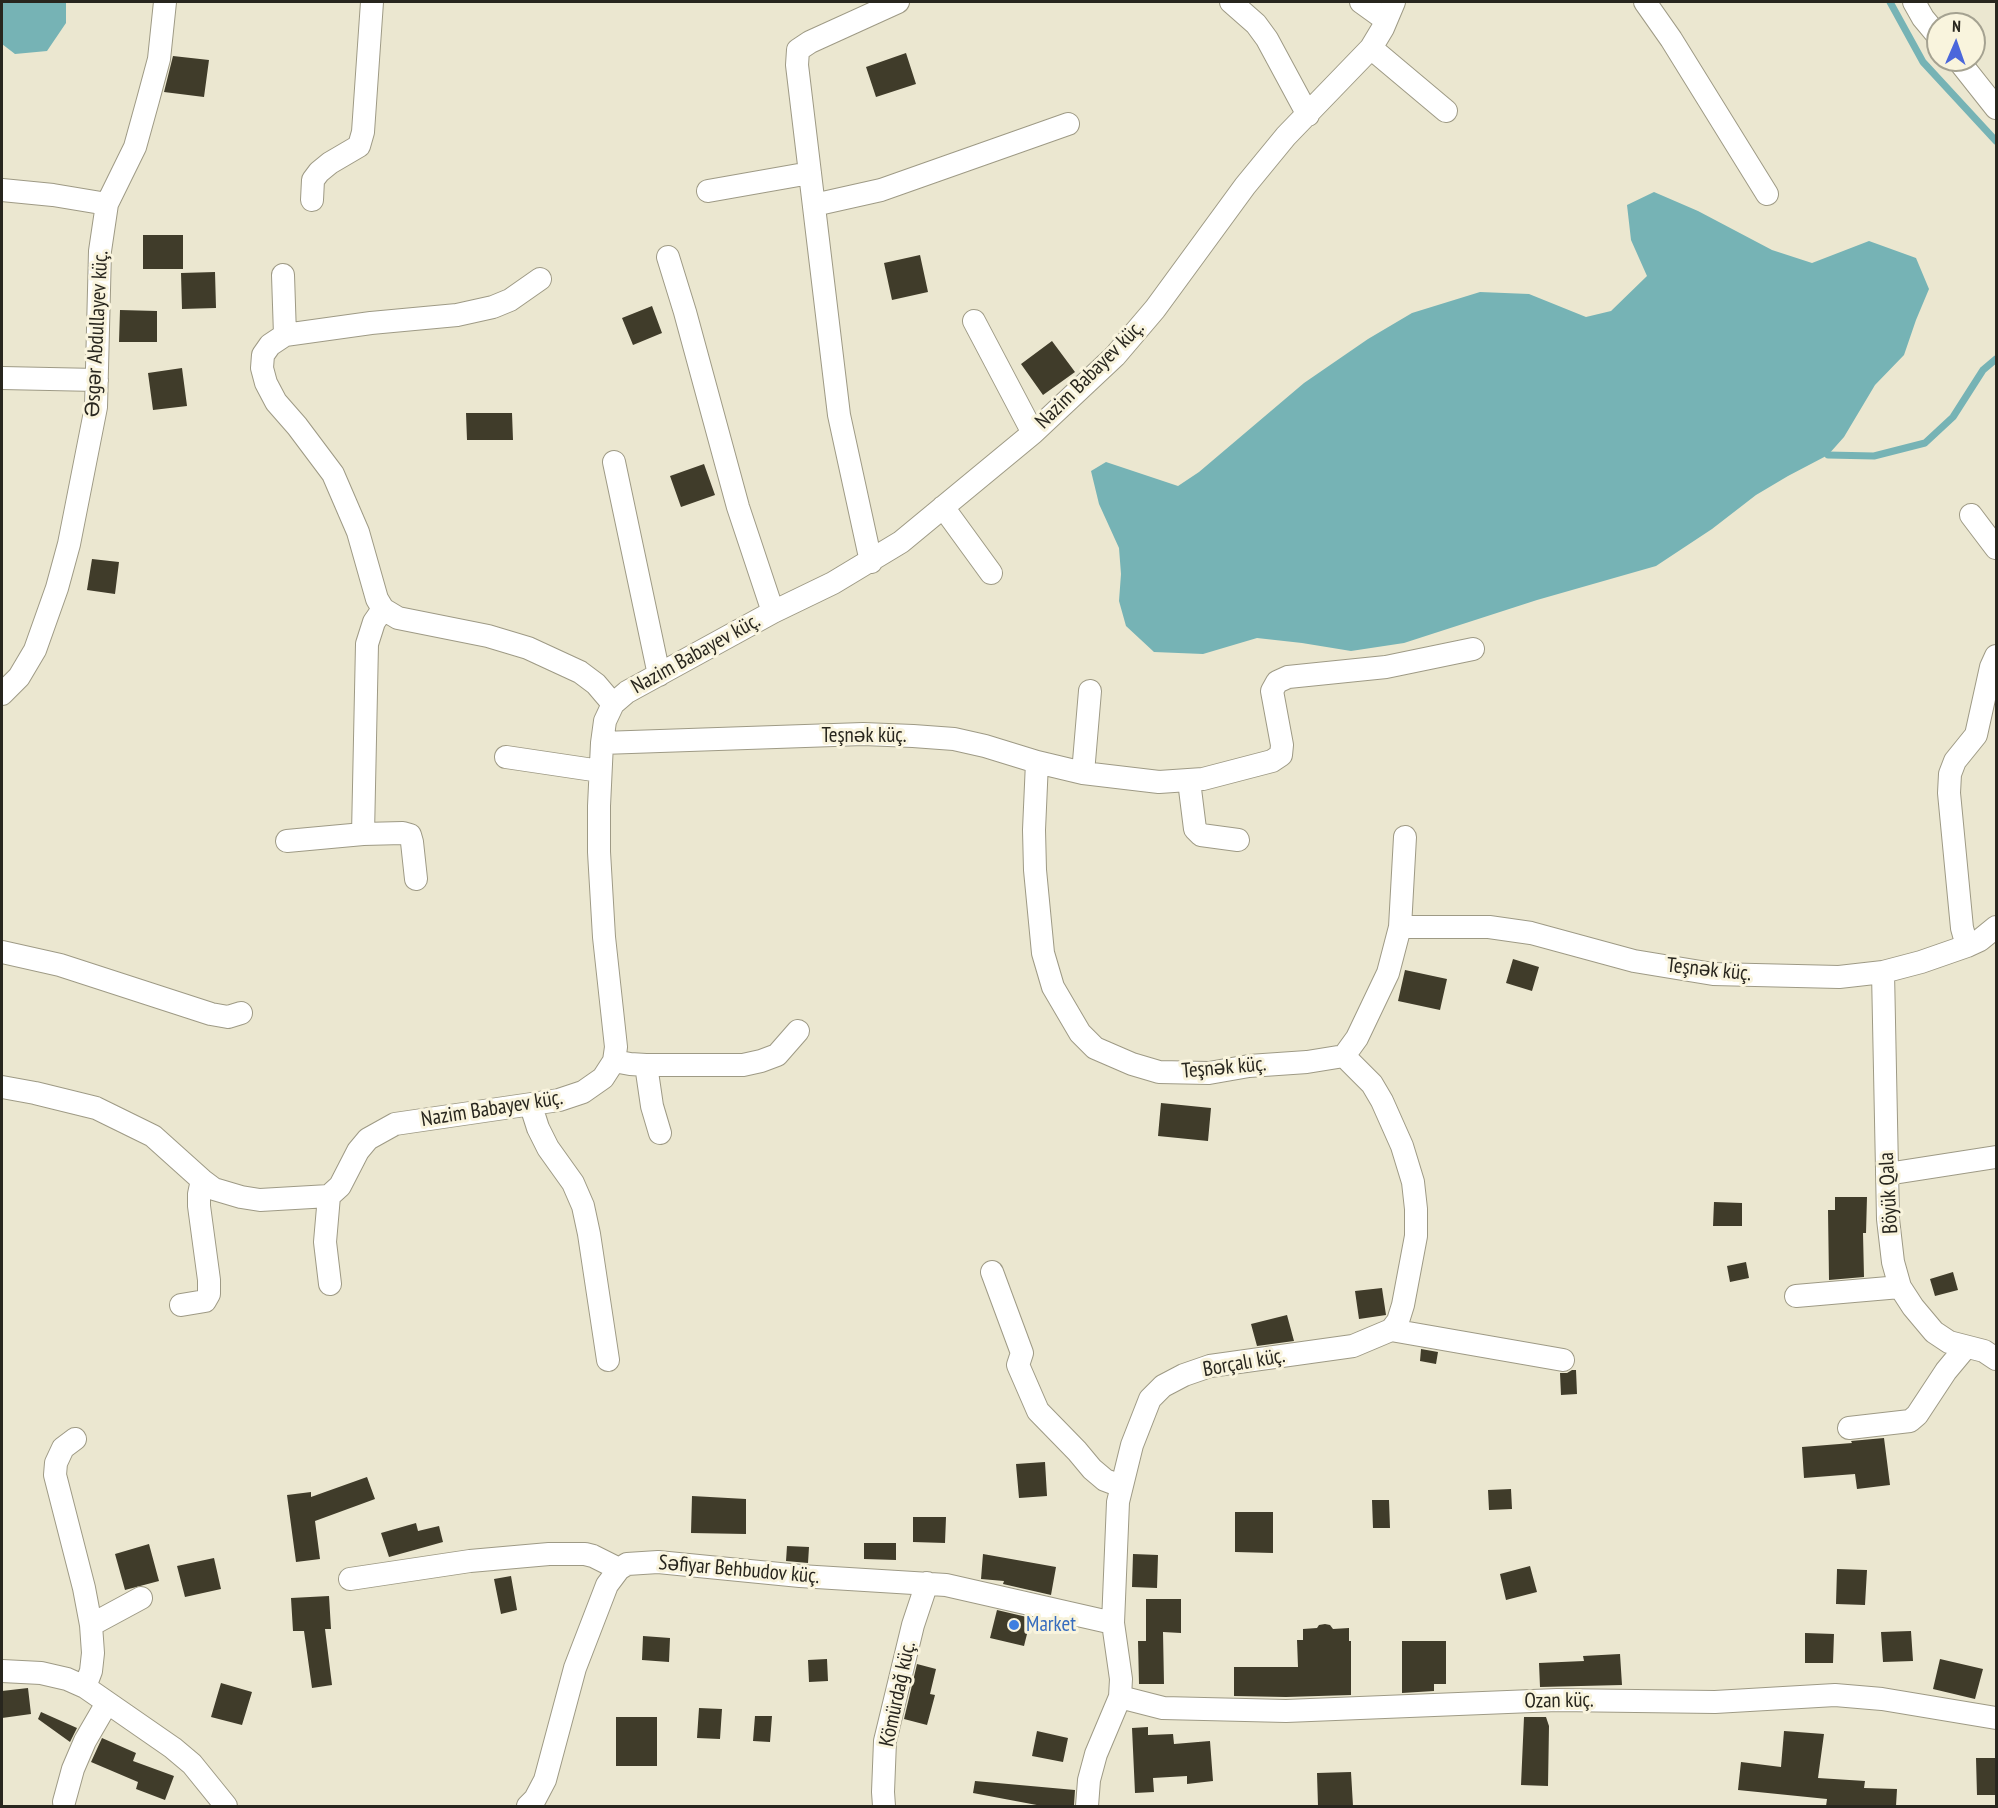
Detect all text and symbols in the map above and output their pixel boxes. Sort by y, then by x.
north arrow [1926,12,1986,72]
text: N [1952,16,1961,36]
street label: Əsgər Abdullayev küç. [80,250,114,418]
street label: Nazim Babayev küç. [1031,316,1149,434]
street label: Nazim Babayev küç. [627,608,765,700]
street label: Teşnək küç. [822,723,906,749]
street label: Teşnək küç. [1665,953,1753,987]
street label: Teşnək küç. [1181,1052,1267,1084]
street label: Nazim Babayev küç. [419,1085,565,1133]
street label: Böyük Qala [1874,1152,1904,1234]
street label: Borçalı küç. [1201,1343,1287,1383]
street label: Səfiyar Behbudov küç. [658,1550,820,1590]
place label: Market [1026,1612,1076,1638]
marker: Market [1007,1618,1021,1632]
street label: Kömürdağ küç. [875,1639,921,1749]
street label: Ozan küç. [1524,1688,1594,1714]

